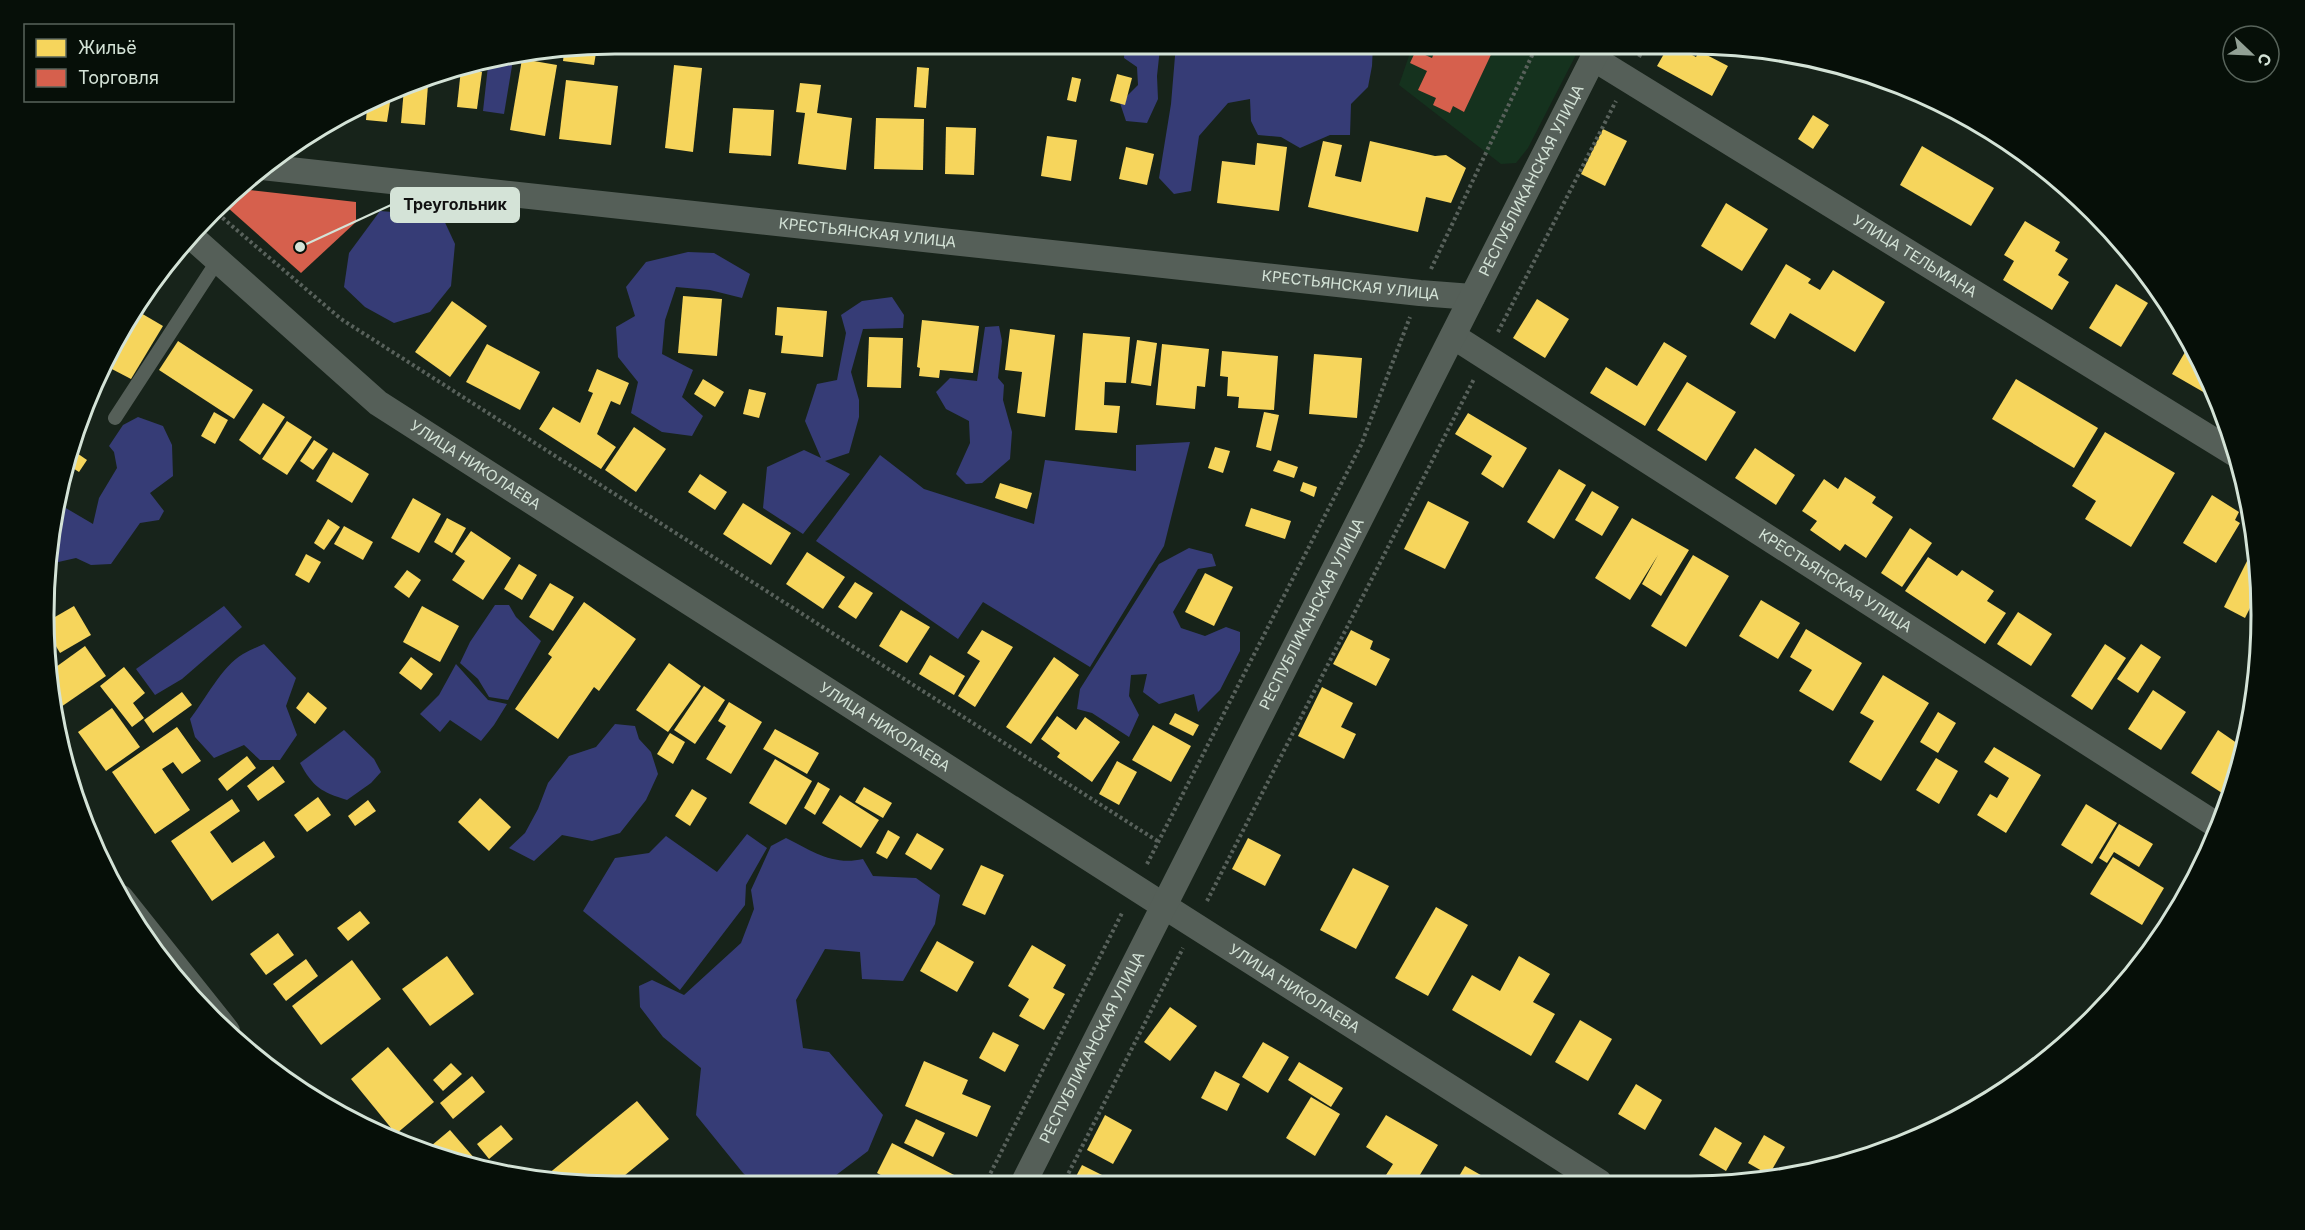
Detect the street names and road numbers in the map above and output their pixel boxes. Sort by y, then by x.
street label: РЕСПУБЛИКАНСКАЯ УЛИЦА [1474,81,1587,279]
street label: УЛИЦА ТЕЛЬМАНА [1849,210,1981,301]
street label: КРЕСТЬЯНСКАЯ УЛИЦА [778,213,957,251]
street label: КРЕСТЬЯНСКАЯ УЛИЦА [1261,266,1440,303]
street label: УЛИЦА НИКОЛАЕВА [407,416,545,514]
street label: РЕСПУБЛИКАНСКАЯ УЛИЦА [1255,515,1368,713]
street label: КРЕСТЬЯНСКАЯ УЛИЦА [1755,524,1916,637]
street label: УЛИЦА НИКОЛАЕВА [816,678,954,776]
street label: УЛИЦА НИКОЛАЕВА [1225,940,1364,1037]
street label: РЕСПУБЛИКАНСКАЯ УЛИЦА [1035,948,1148,1146]

